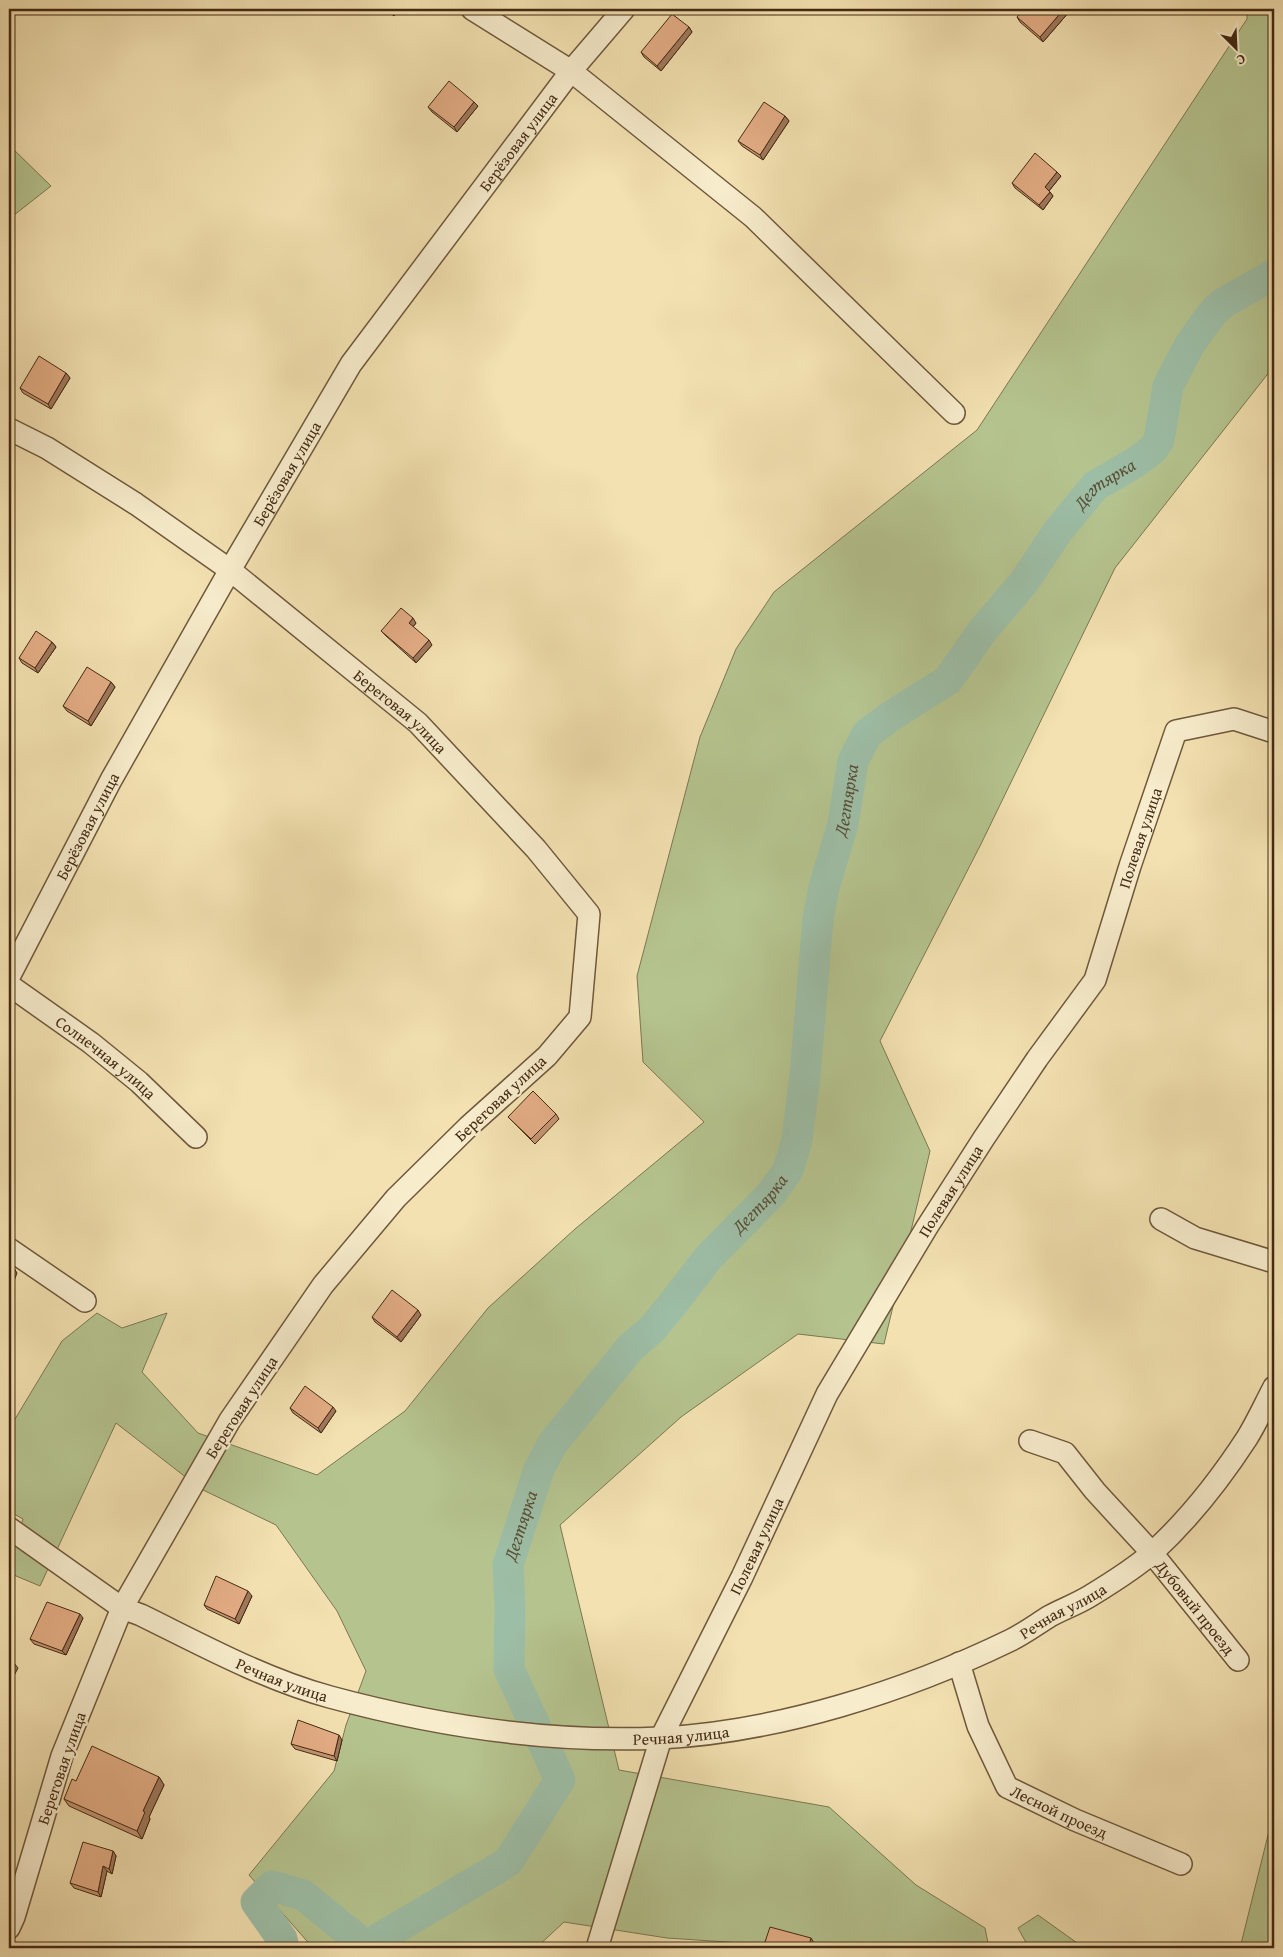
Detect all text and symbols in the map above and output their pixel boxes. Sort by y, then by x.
north arrow [1210,22,1260,72]
text: С [1234,49,1249,71]
street label: Берёзовая улица [473,87,563,196]
street label: Берёзовая улица [246,416,327,531]
water label: Дегтярка [1066,451,1141,516]
street label: Береговая улица [348,663,453,759]
water label: Дегтярка [826,762,865,840]
street label: Берёзовая улица [49,767,125,884]
street label: Полевая улица [1112,784,1168,891]
street label: Солнечная улица [51,1010,162,1105]
street label: Береговая улица [449,1049,552,1147]
street label: Полевая улица [912,1140,989,1242]
water label: Дегтярка [725,1168,794,1240]
street label: Береговая улица [199,1351,283,1463]
water label: Дегтярка [496,1486,544,1565]
street label: Полевая улица [723,1493,790,1599]
street label: Дубовый проезд [1149,1554,1241,1660]
street label: Речная улица [1015,1577,1111,1645]
street label: Речная улица [232,1651,331,1708]
street label: Береговая улица [30,1708,92,1828]
street label: Речная улица [633,1719,731,1751]
street label: Лесной проезд [1007,1779,1111,1844]

